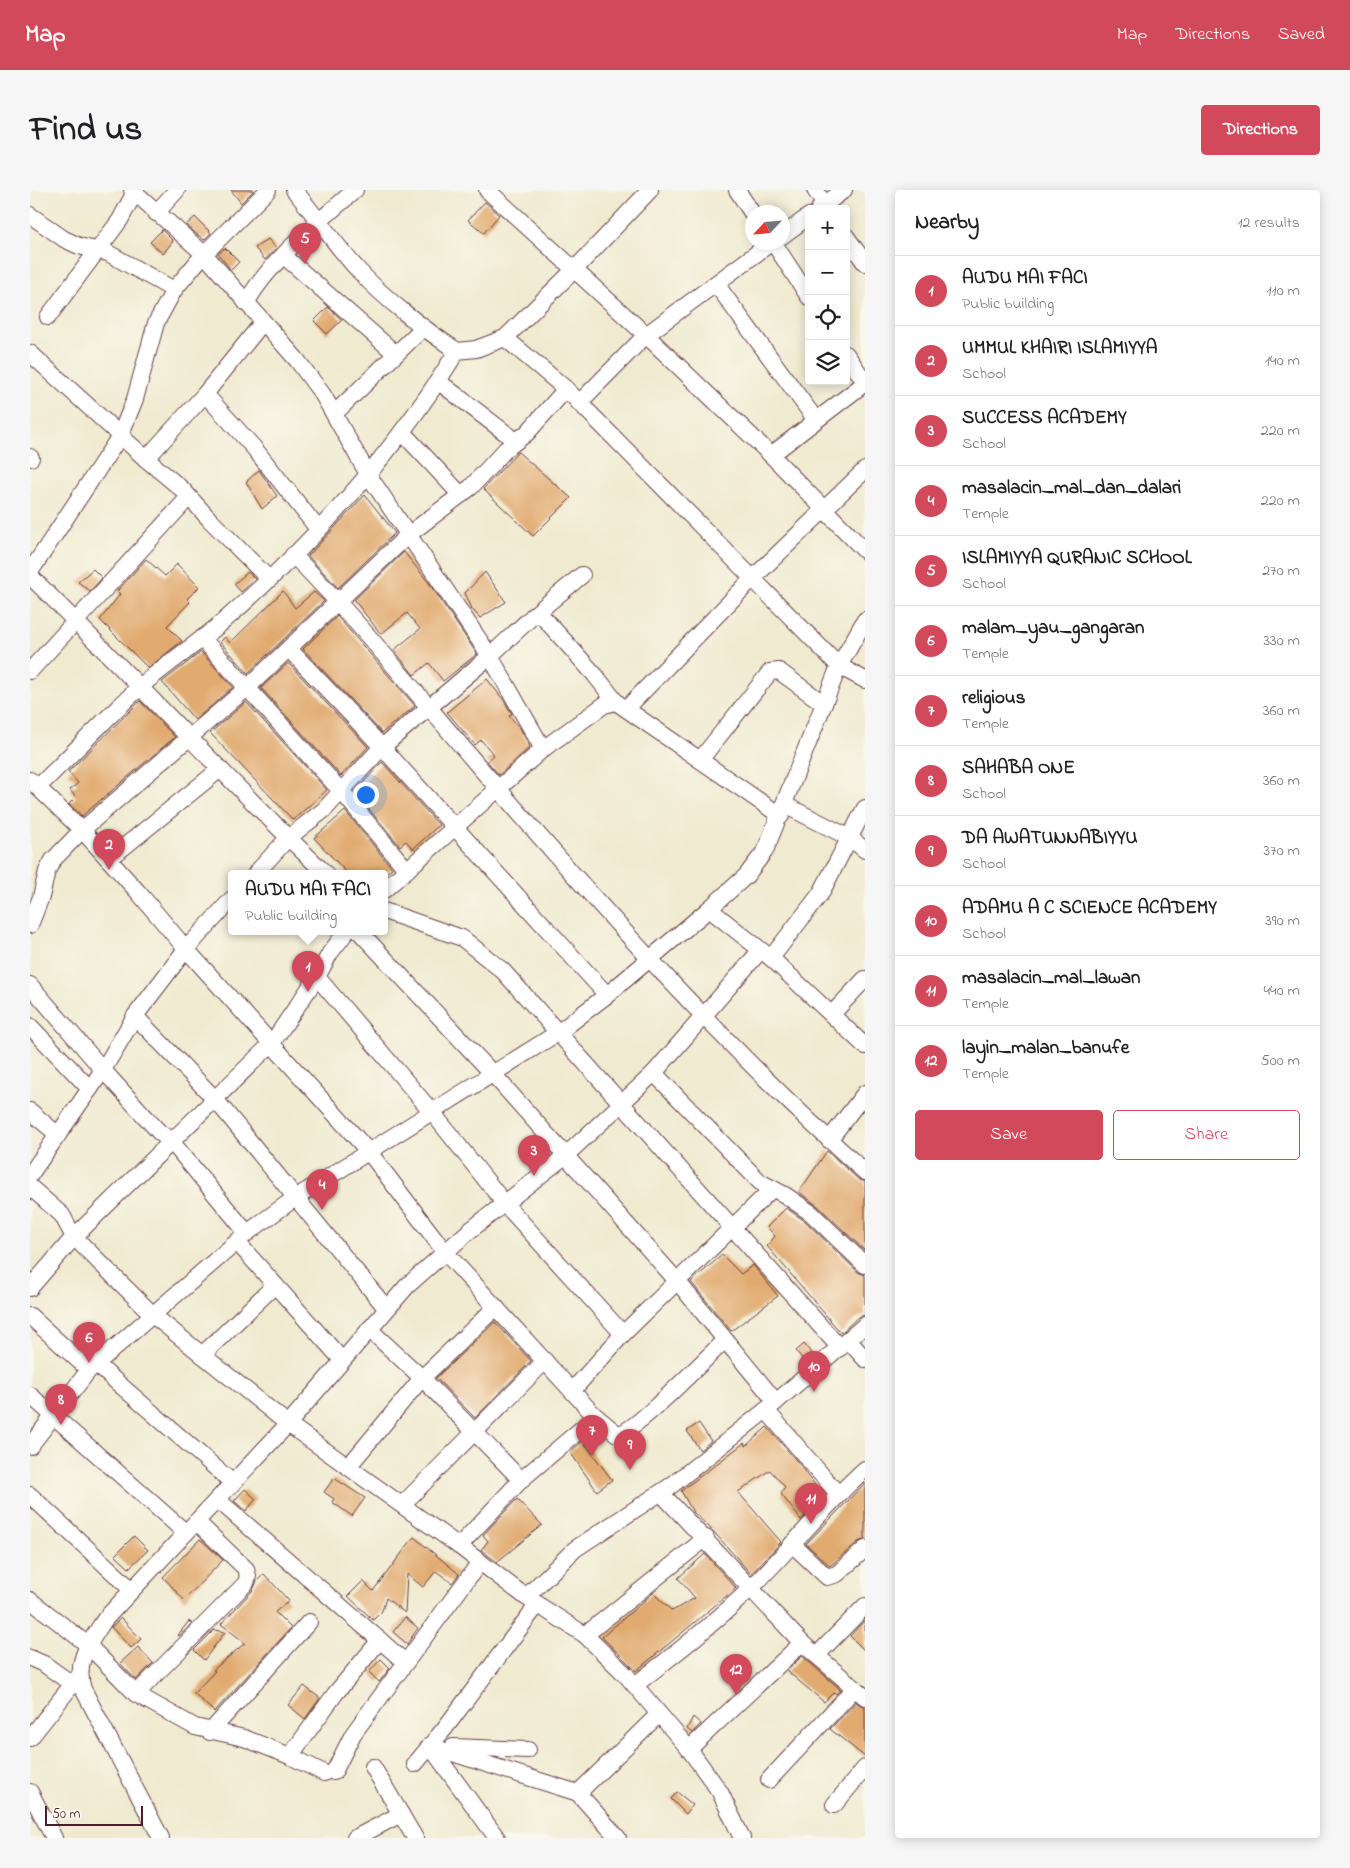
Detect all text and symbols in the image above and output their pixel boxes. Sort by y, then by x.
text: Map [25,18,66,53]
text: Map [1117,22,1147,48]
text: Directions [1175,22,1250,48]
text: Saved [1278,22,1325,48]
text: Find us [30,105,142,156]
button: Directions [1201,105,1320,155]
north arrow [745,205,790,250]
map controls [805,205,850,385]
button: + [805,205,850,250]
text: Nearby [915,208,979,238]
text: 12 results [1237,211,1300,235]
pin: 5 [289,223,321,264]
button: − [805,250,850,295]
text: AUDU MAI FACI [962,265,1088,292]
text: 1 [928,279,934,303]
text: 110 m [1266,279,1300,303]
text: Public building [962,292,1054,316]
button: locate [805,295,850,340]
text: UMMUL KHAIRI ISLAMIYYA [962,335,1158,362]
button: layers [805,340,850,385]
text: 2 [927,349,935,373]
text: 140 m [1265,349,1300,373]
text: School [962,362,1006,386]
text: SUCCESS ACADEMY [962,405,1127,432]
text: 3 [928,419,934,443]
text: 220 m [1261,419,1300,443]
text: School [962,432,1006,456]
text: masalacin_mal_dan_dalari [962,475,1181,502]
text: 4 [928,489,934,513]
text: 220 m [1261,489,1300,513]
text: Temple [962,502,1009,526]
text: ISLAMIYYA QURANIC SCHOOL [962,545,1192,572]
text: 5 [926,559,936,583]
text: 270 m [1262,559,1300,583]
text: School [962,572,1006,596]
text: malam_yau_gangaran [962,615,1144,642]
text: 6 [927,629,935,653]
text: 330 m [1263,629,1300,653]
text: Temple [962,642,1009,666]
text: religious [962,685,1025,712]
text: 7 [928,699,934,723]
text: 360 m [1263,699,1300,723]
text: Temple [962,712,1009,736]
text: SAHABA ONE [962,755,1075,782]
text: 8 [928,769,934,793]
text: 360 m [1263,769,1300,793]
your location [353,782,379,808]
text: School [962,782,1006,806]
text: DA AWATUNNABIYYU [962,825,1138,852]
pin: 2 [93,829,125,870]
text: 9 [929,839,933,863]
text: 370 m [1263,839,1300,863]
text: School [962,852,1006,876]
popup [228,870,388,935]
text: AUDU MAI FACI [245,877,371,904]
text: ADAMU A C SCIENCE ACADEMY [962,895,1217,922]
text: Public building [245,904,337,928]
text: 10 [925,909,937,933]
text: 390 m [1265,909,1300,933]
text: School [962,922,1006,946]
pin: 1 [292,951,324,992]
text: masalacin_mal_lawan [962,965,1140,992]
text: 11 [926,979,936,1003]
text: 440 m [1263,979,1300,1003]
text: Temple [962,992,1009,1016]
text: layin_malan_banufe [962,1035,1129,1062]
text: 12 [924,1049,938,1073]
text: 500 m [1261,1049,1300,1073]
text: Temple [962,1062,1009,1086]
button: Save [915,1110,1103,1160]
button: Share [1113,1110,1300,1160]
pin: 3 [518,1135,550,1176]
pin: 4 [306,1169,338,1210]
pin: 6 [73,1322,105,1363]
pin: 10 [798,1351,830,1392]
pin: 8 [45,1384,77,1425]
pin: 7 [576,1415,608,1456]
pin: 9 [614,1429,646,1470]
pin: 11 [795,1483,827,1524]
pin: 12 [720,1654,752,1695]
scale bar [45,1803,142,1826]
text: 50 m [52,1804,80,1825]

